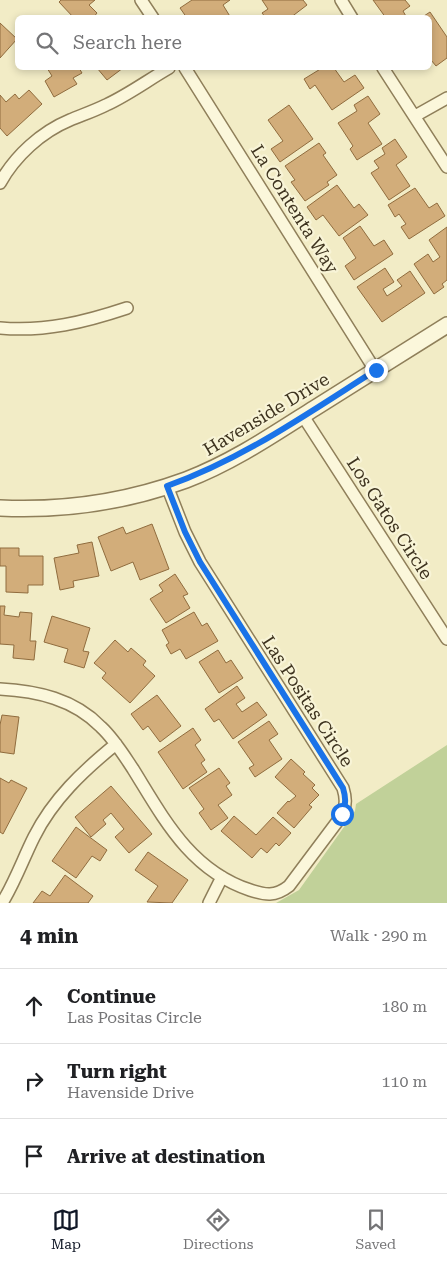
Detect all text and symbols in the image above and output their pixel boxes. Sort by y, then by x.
search box [15,15,432,70]
icon: search [33,29,61,57]
text: Search here [73,31,182,54]
street label: La Contenta Way [247,141,343,277]
route end [365,359,388,382]
street label: Havenside Drive [199,368,333,460]
street label: Los Gatos Circle [343,453,437,583]
street label: Las Positas Circle [258,632,358,770]
route start [331,803,354,826]
text: 4 min [20,924,78,948]
text: Walk · 290 m [330,926,427,945]
text: Continue [67,985,156,1008]
icon: ahead [20,992,48,1020]
text: 180 m [381,997,427,1016]
text: Las Positas Circle [67,1008,202,1027]
text: Turn right [67,1060,167,1083]
icon: right [20,1067,48,1095]
text: 110 m [381,1072,427,1091]
text: Havenside Drive [67,1083,194,1102]
icon: arrive [20,1142,48,1170]
text: Arrive at destination [67,1145,265,1168]
tab: Map [51,1206,81,1252]
tab: Directions [183,1206,253,1252]
tab: Saved [355,1206,396,1252]

